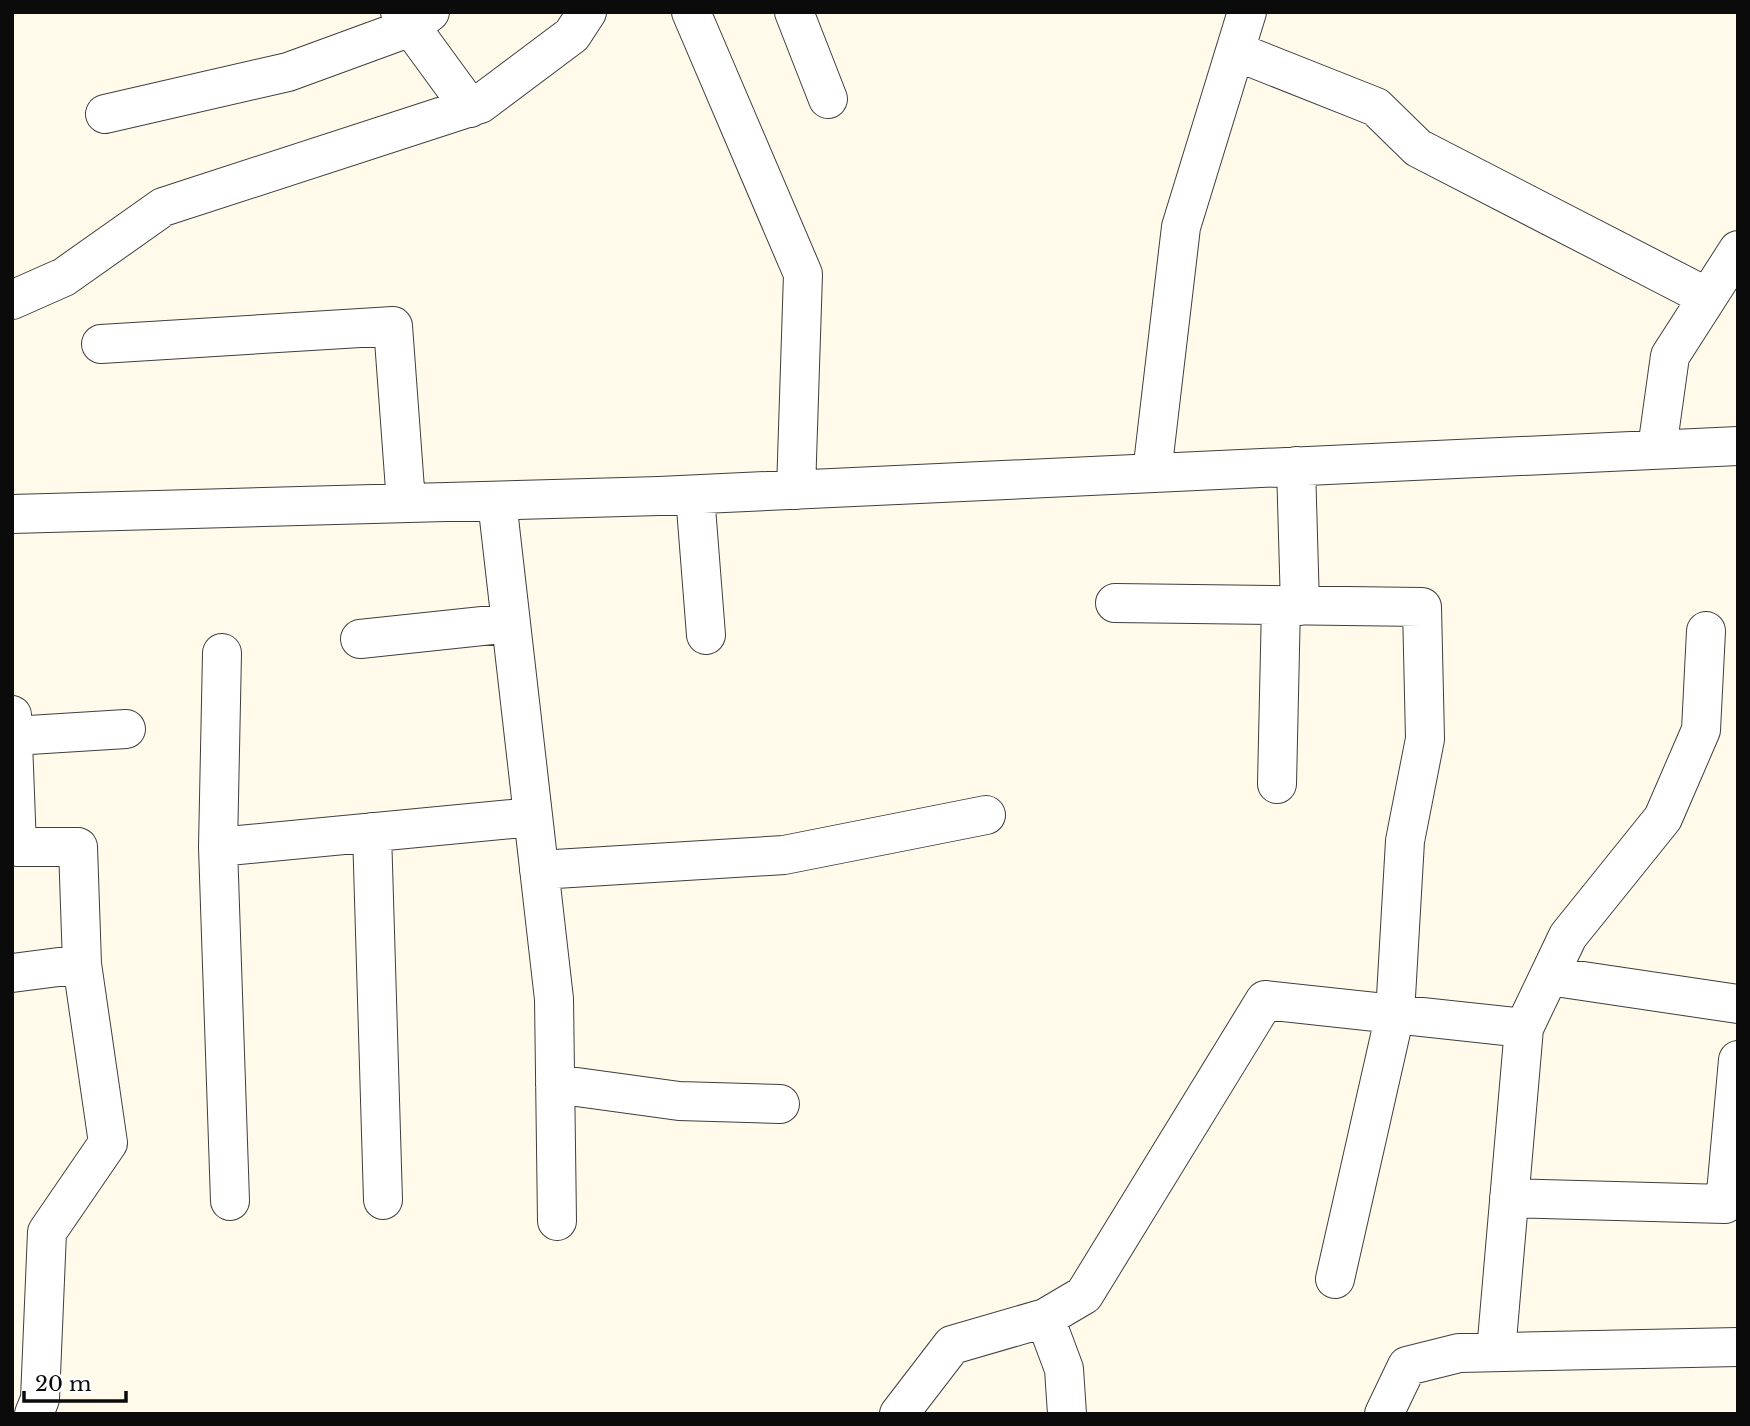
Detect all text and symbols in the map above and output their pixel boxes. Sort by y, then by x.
scale bar [24,1360,126,1404]
text: 20 m [35,1371,92,1397]

